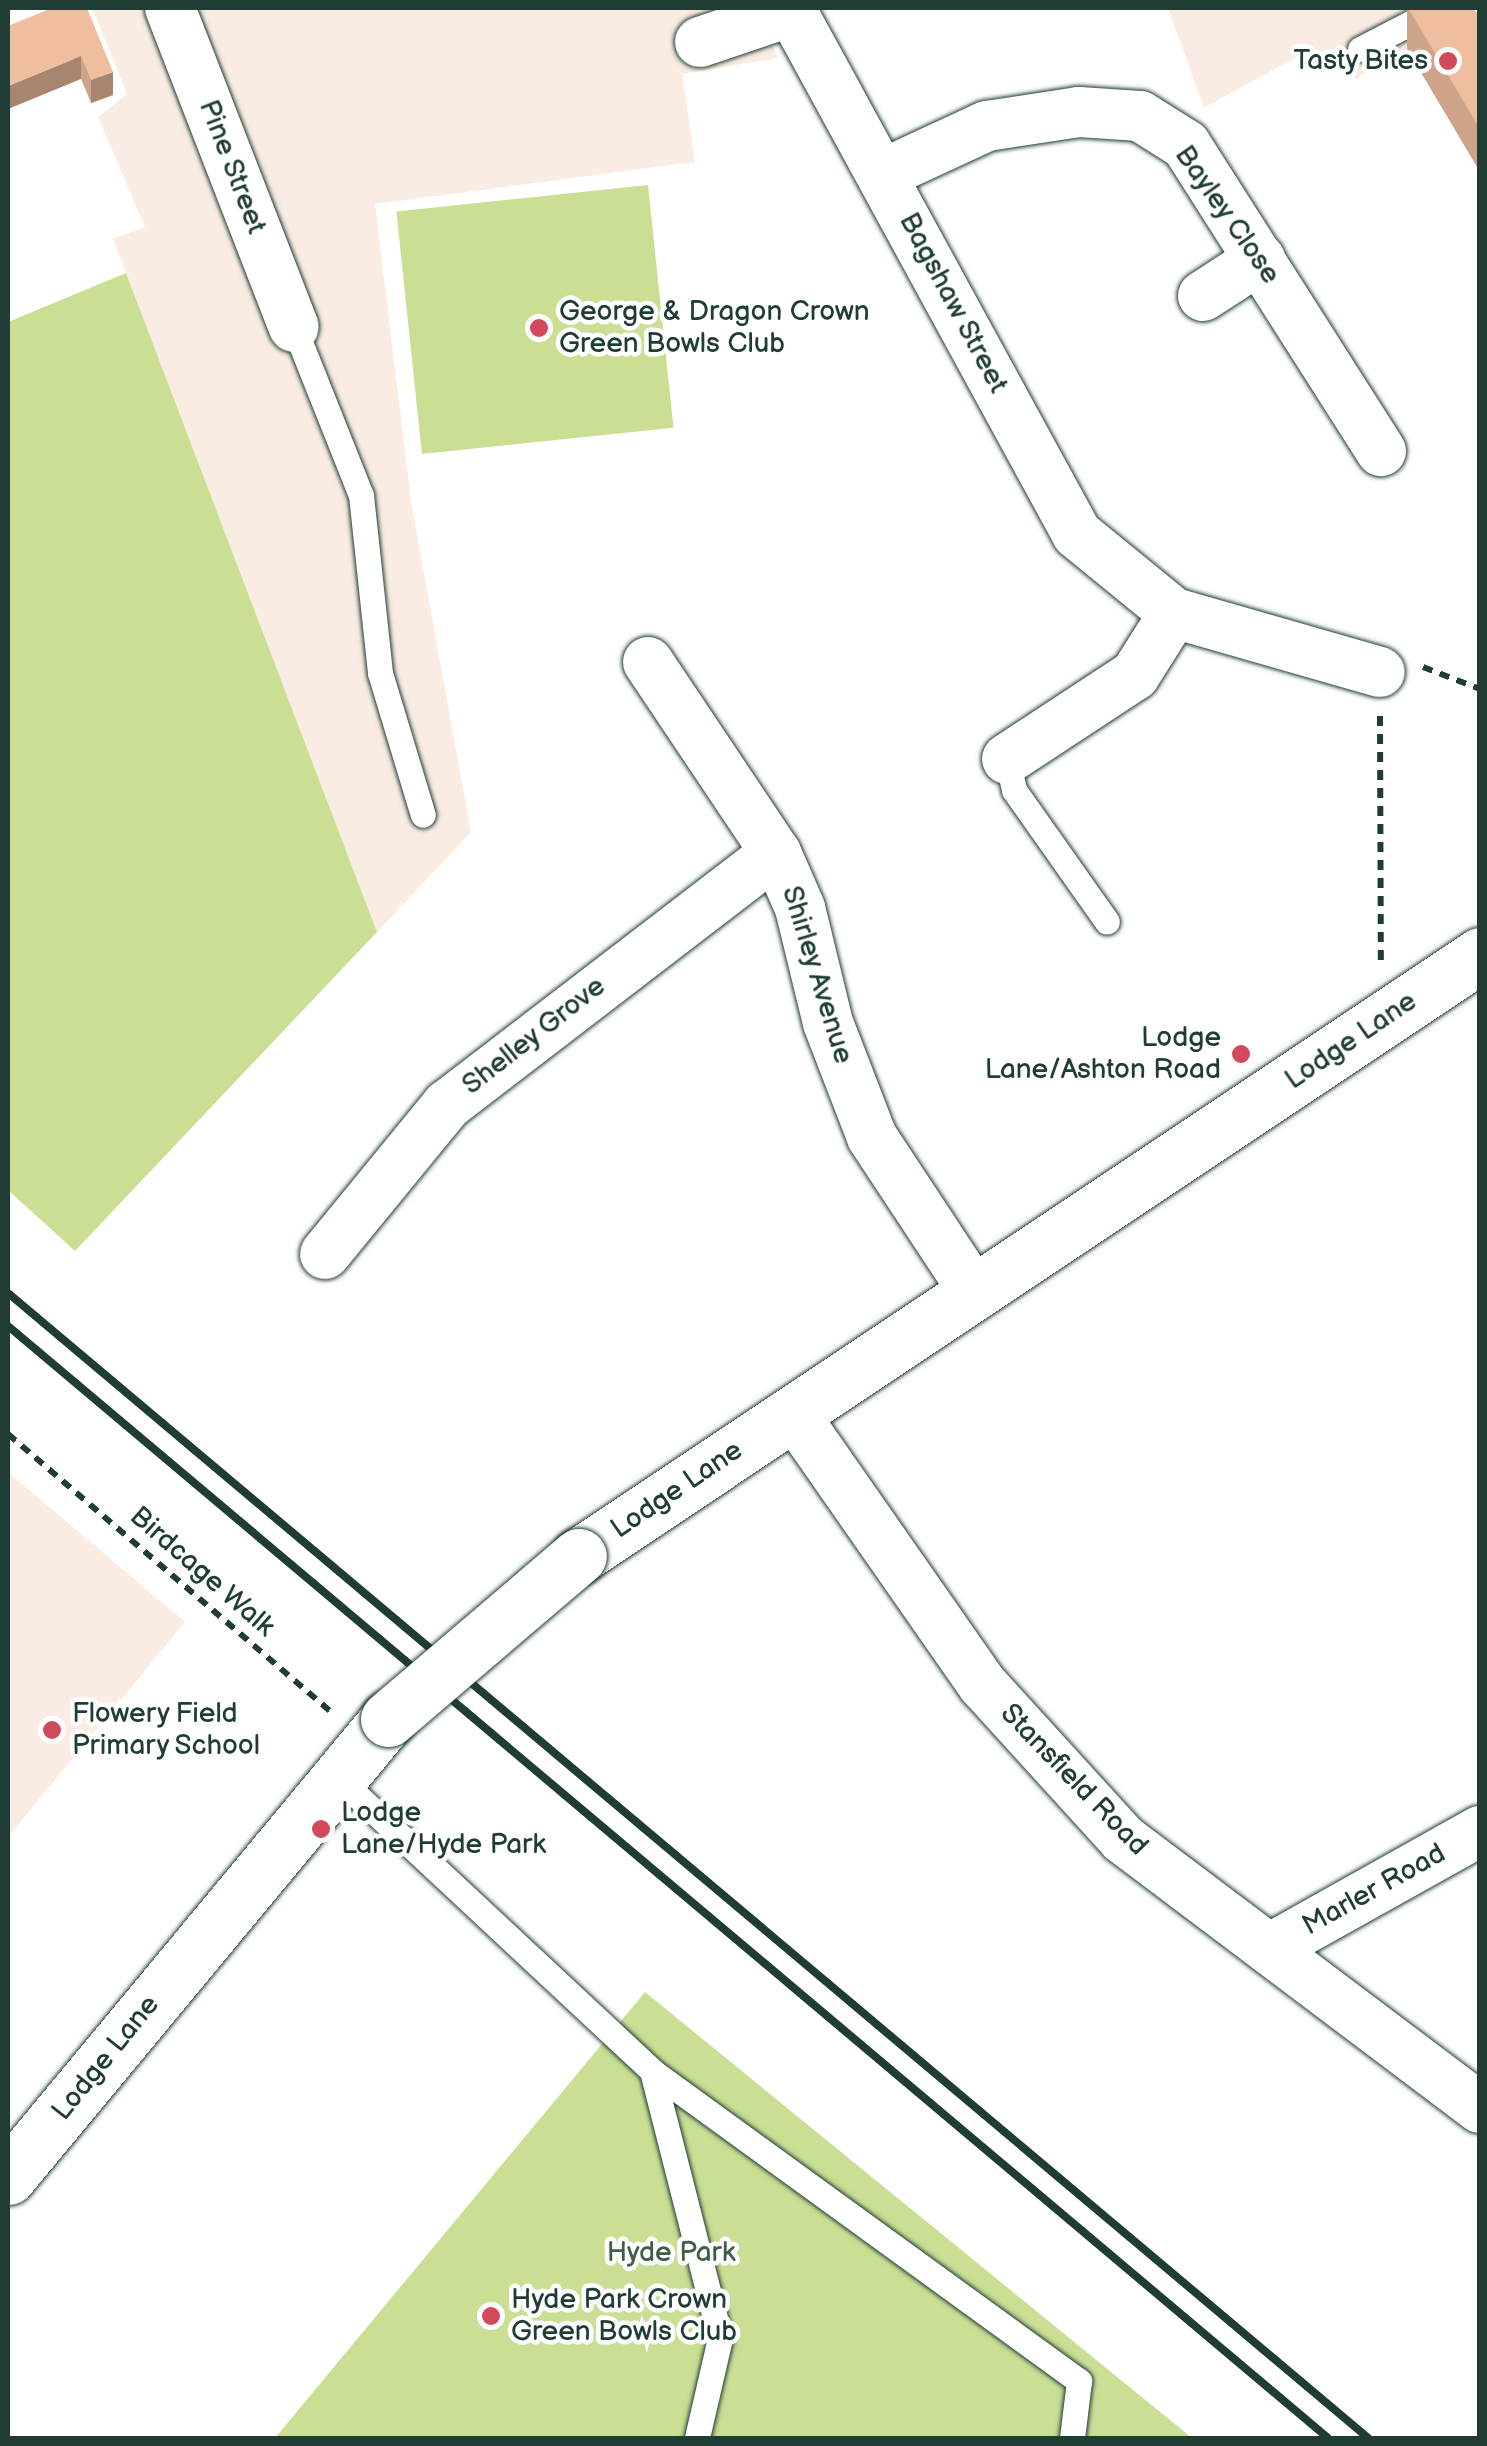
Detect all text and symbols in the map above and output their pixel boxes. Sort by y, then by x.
place label: Tasty Bites [1292,44,1428,78]
marker: Tasty Bites [1437,50,1459,72]
street label: Pine Street [191,95,273,239]
street label: Bayley Close [1167,139,1287,291]
street label: Bagshaw Street [891,207,1015,399]
place label: George & Dragon Crown Green Bowls Club [559,295,870,361]
marker: George & Dragon Crown Green Bowls Club [528,317,550,339]
street label: Shirley Avenue [774,881,860,1069]
street label: Shelley Grove [455,969,613,1103]
street label: Lodge Lane [1279,985,1423,1097]
place label: Lodge Lane/Ashton Road [985,1021,1221,1087]
marker: Lodge Lane/Ashton Road [1230,1043,1252,1065]
street label: Lodge Lane [605,1434,749,1546]
street label: Birdcage Walk [122,1500,282,1644]
place label: Flowery Field Primary School [72,1697,262,1763]
street label: Stansfield Road [993,1697,1155,1863]
marker: Flowery Field Primary School [41,1719,63,1741]
place label: Lodge Lane/Hyde Park [341,1796,546,1862]
marker: Lodge Lane/Hyde Park [310,1818,332,1840]
street label: Marler Road [1297,1837,1451,1943]
street label: Lodge Lane [45,1989,167,2127]
park label: Hyde Park [607,2236,735,2270]
place label: Hyde Park Crown Green Bowls Club [511,2283,737,2349]
marker: Hyde Park Crown Green Bowls Club [480,2305,502,2327]

